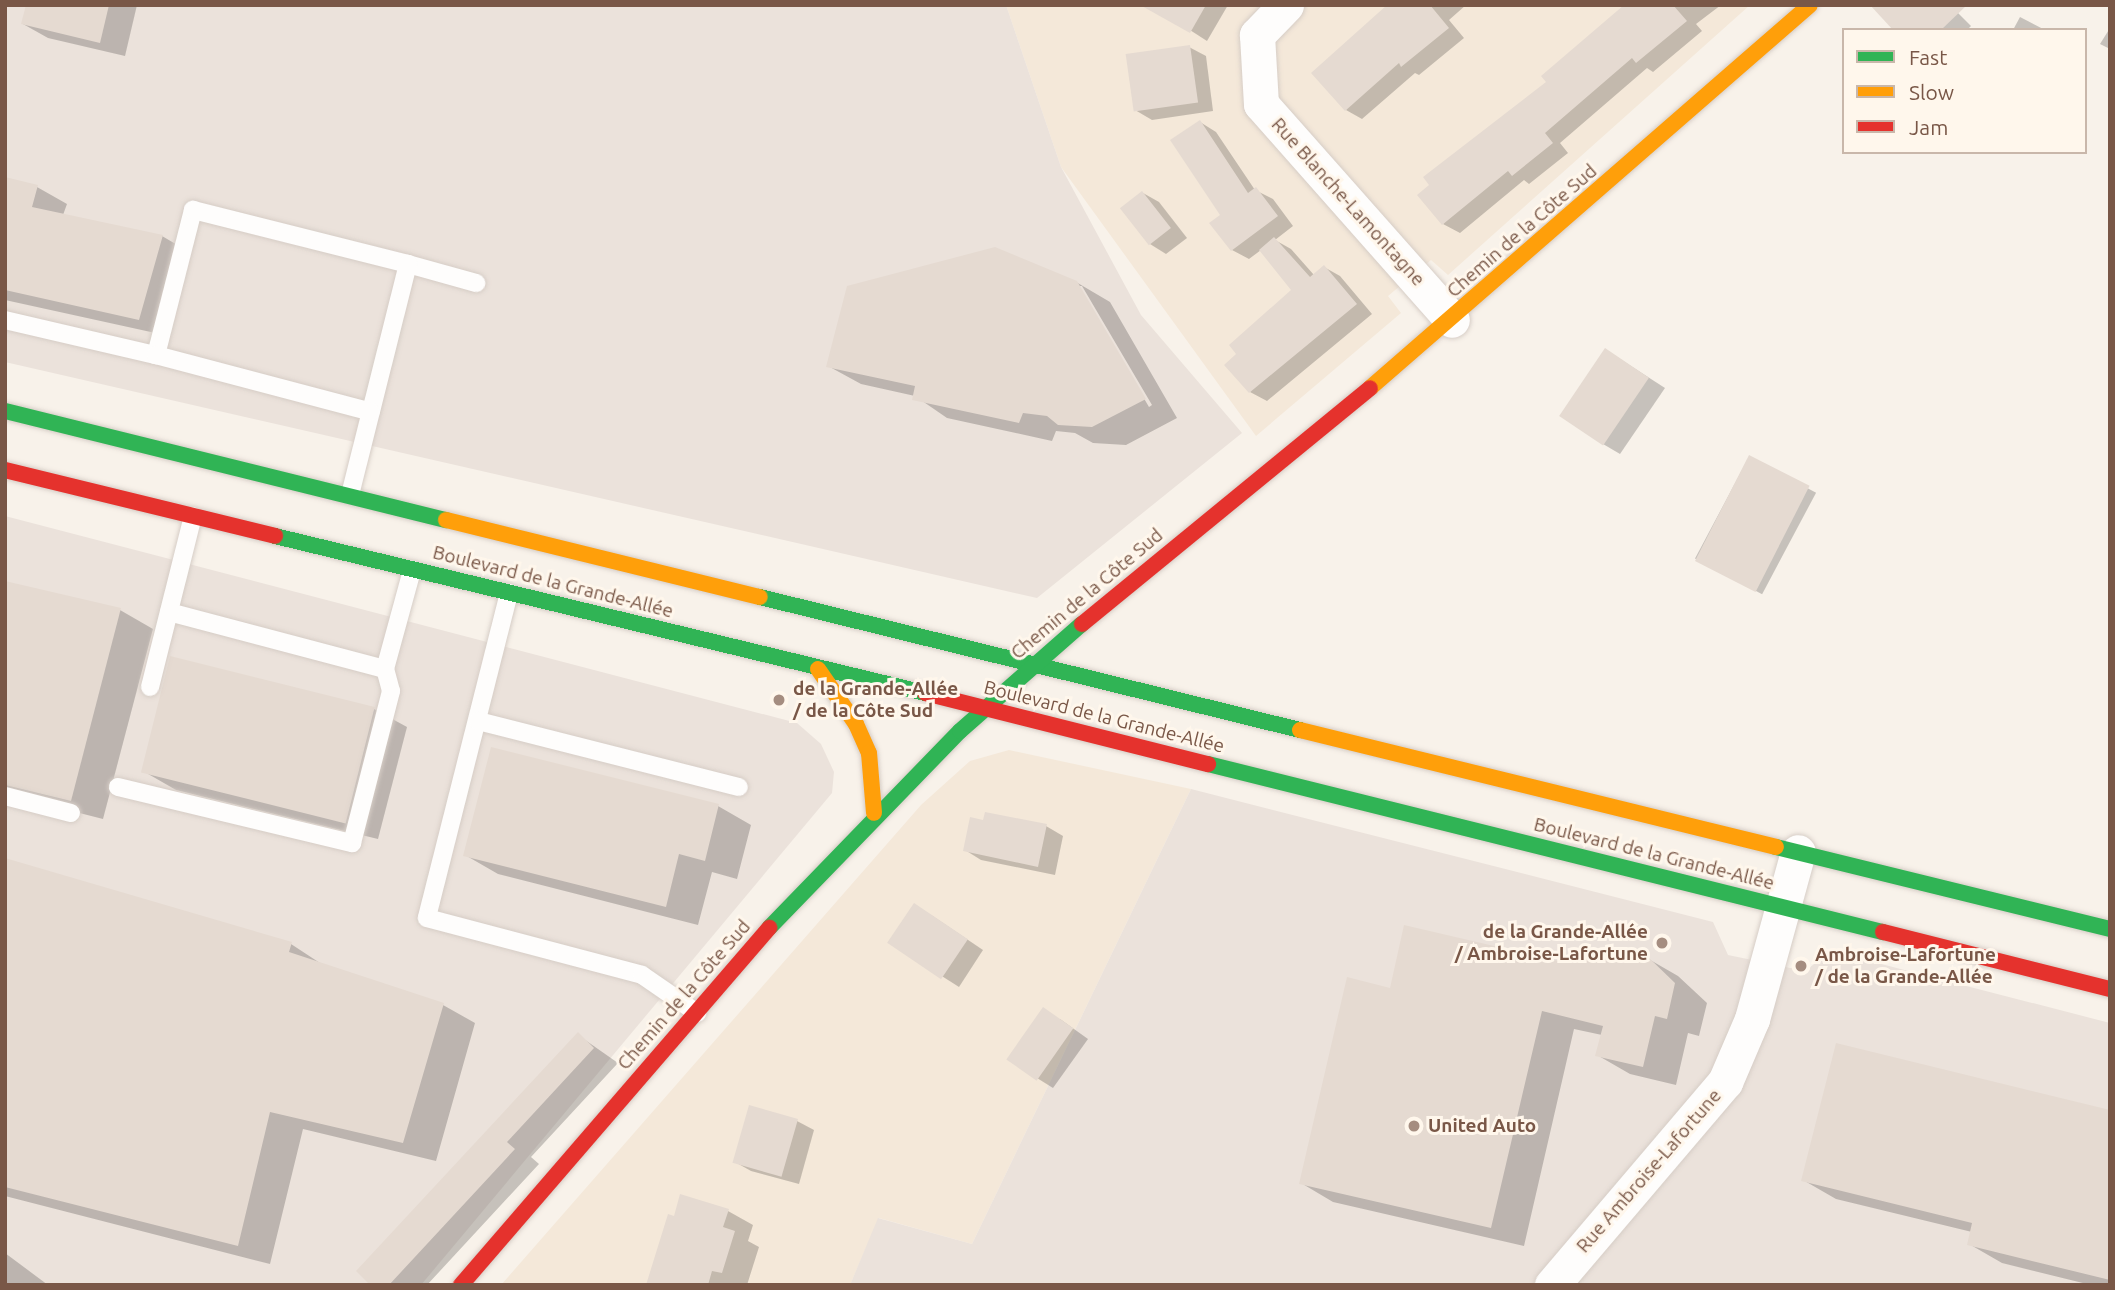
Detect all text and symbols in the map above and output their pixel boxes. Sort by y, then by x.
legend [1842,28,2087,154]
text: Fast [1909,45,1947,69]
text: Slow [1909,80,1954,104]
street label: Rue Blanche-Lamontagne [1267,113,1429,291]
text: Jam [1909,115,1948,139]
street label: Chemin de la Côte Sud [1442,160,1602,302]
street label: Chemin de la Côte Sud [1006,524,1168,664]
street label: Boulevard de la Grande-Allée [430,541,676,623]
street label: Boulevard de la Grande-Allée [981,676,1227,758]
place label: de la Grande-Allée / de la Côte Sud [793,678,958,722]
marker: de la Grande-Allée / de la Côte Sud [771,692,787,708]
street label: Boulevard de la Grande-Allée [1531,813,1777,895]
street label: Chemin de la Côte Sud [613,915,755,1075]
place label: de la Grande-Allée / Ambroise-Lafortune [1455,921,1648,965]
marker: de la Grande-Allée / Ambroise-Lafortune [1654,935,1670,951]
place label: Ambroise-Lafortune / de la Grande-Allée [1815,944,1996,988]
marker: Ambroise-Lafortune / de la Grande-Allée [1793,958,1809,974]
street label: Rue Ambroise-Lafortune [1572,1085,1726,1257]
place label: United Auto [1428,1115,1536,1137]
marker: United Auto [1406,1118,1422,1134]

